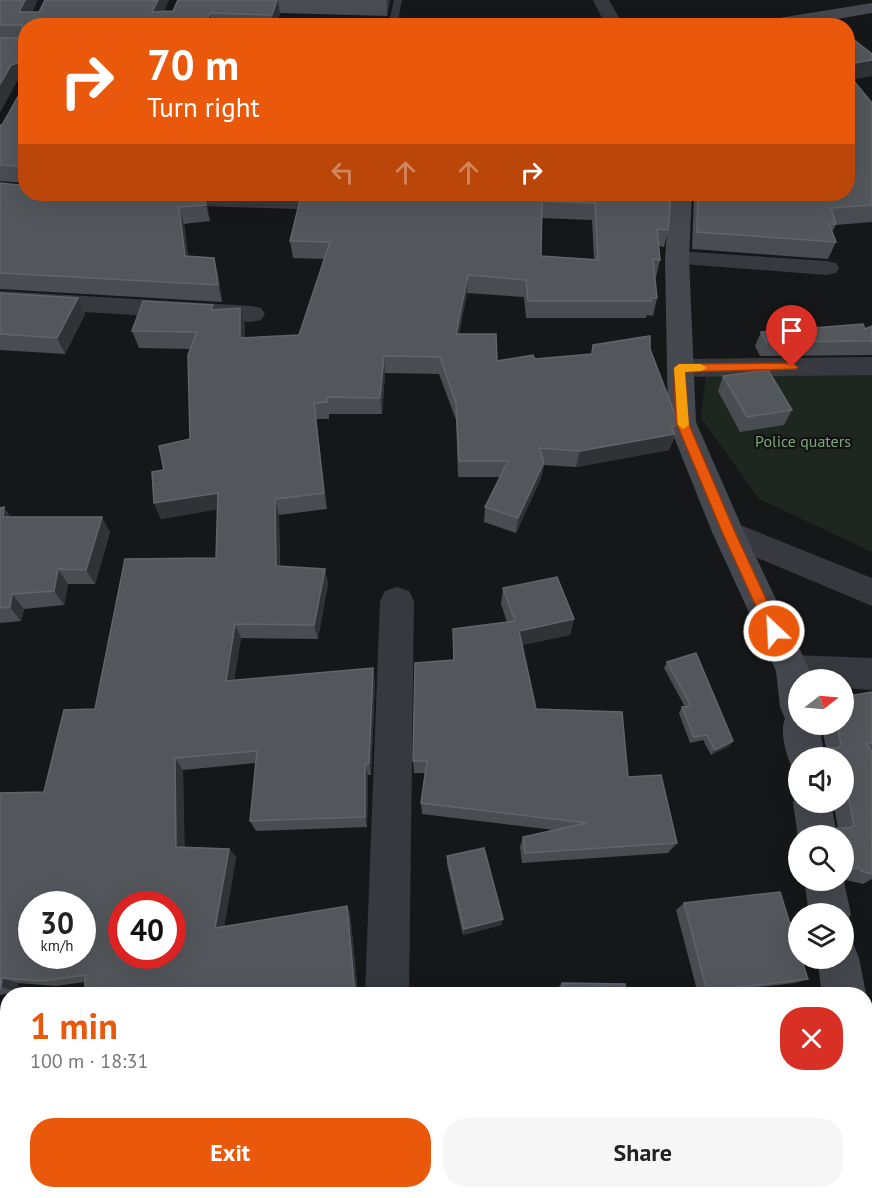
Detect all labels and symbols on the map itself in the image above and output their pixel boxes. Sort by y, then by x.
pin [766,305,817,367]
park label: Police quaters [755,431,851,451]
position arrow [742,599,806,663]
north arrow [788,669,854,735]
speed limit sign: 40 [108,891,186,969]

